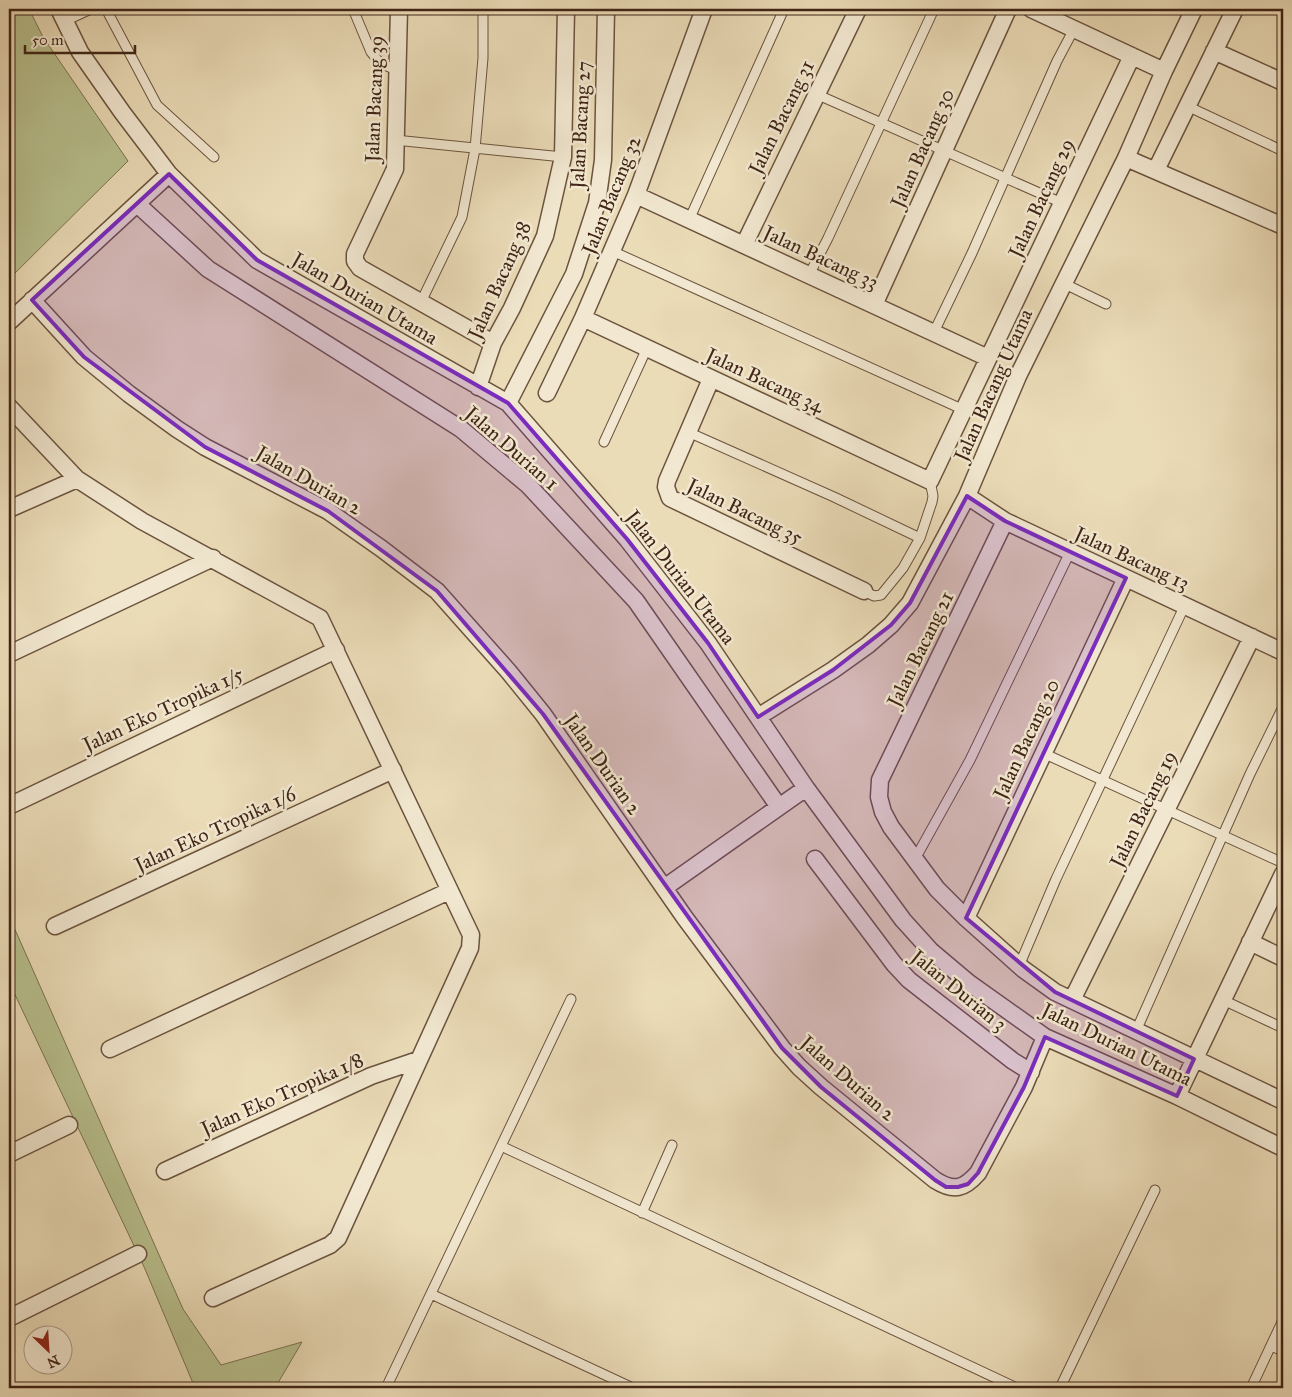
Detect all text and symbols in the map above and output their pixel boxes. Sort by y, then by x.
scale bar [25,22,135,54]
text: 50 m [32,31,64,49]
street label: Jalan Bacang 39 [360,35,389,165]
street label: Jalan Bacang 31 [742,56,820,180]
street label: Jalan Bacang 27 [565,60,596,192]
street label: Jalan Bacang 30 [884,85,960,213]
street label: Jalan Bacang 32 [576,132,647,260]
street label: Jalan Bacang 29 [1002,135,1080,264]
street label: Jalan Bacang 38 [461,217,537,345]
street label: Jalan Bacang 33 [757,219,882,295]
street label: Jalan Durian Utama [286,246,443,351]
street label: Jalan Bacang Utama [948,305,1038,467]
street label: Jalan Bacang 34 [700,341,828,419]
street label: Jalan Durian 1 [458,400,564,496]
street label: Jalan Durian 2 [250,439,366,521]
street label: Jalan Bacang 35 [681,472,807,550]
street label: Jalan Durian Utama [619,503,741,650]
street label: Jalan Bacang 13 [1069,520,1193,596]
street label: Jalan Bacang 21 [881,587,959,713]
street label: Jalan Eko Tropika 1/5 [77,661,247,758]
street label: Jalan Bacang 20 [987,675,1065,805]
street label: Jalan Durian 2 [557,707,647,820]
street label: Jalan Bacang 19 [1104,747,1182,873]
street label: Jalan Eko Tropika 1/6 [129,781,300,879]
street label: Jalan Durian 3 [904,943,1012,1037]
street label: Jalan Durian Utama [1036,996,1197,1092]
street label: Jalan Durian 2 [793,1029,900,1127]
street label: Jalan Eko Tropika 1/8 [195,1047,367,1142]
north arrow [22,1324,72,1374]
text: N [44,1351,62,1372]

